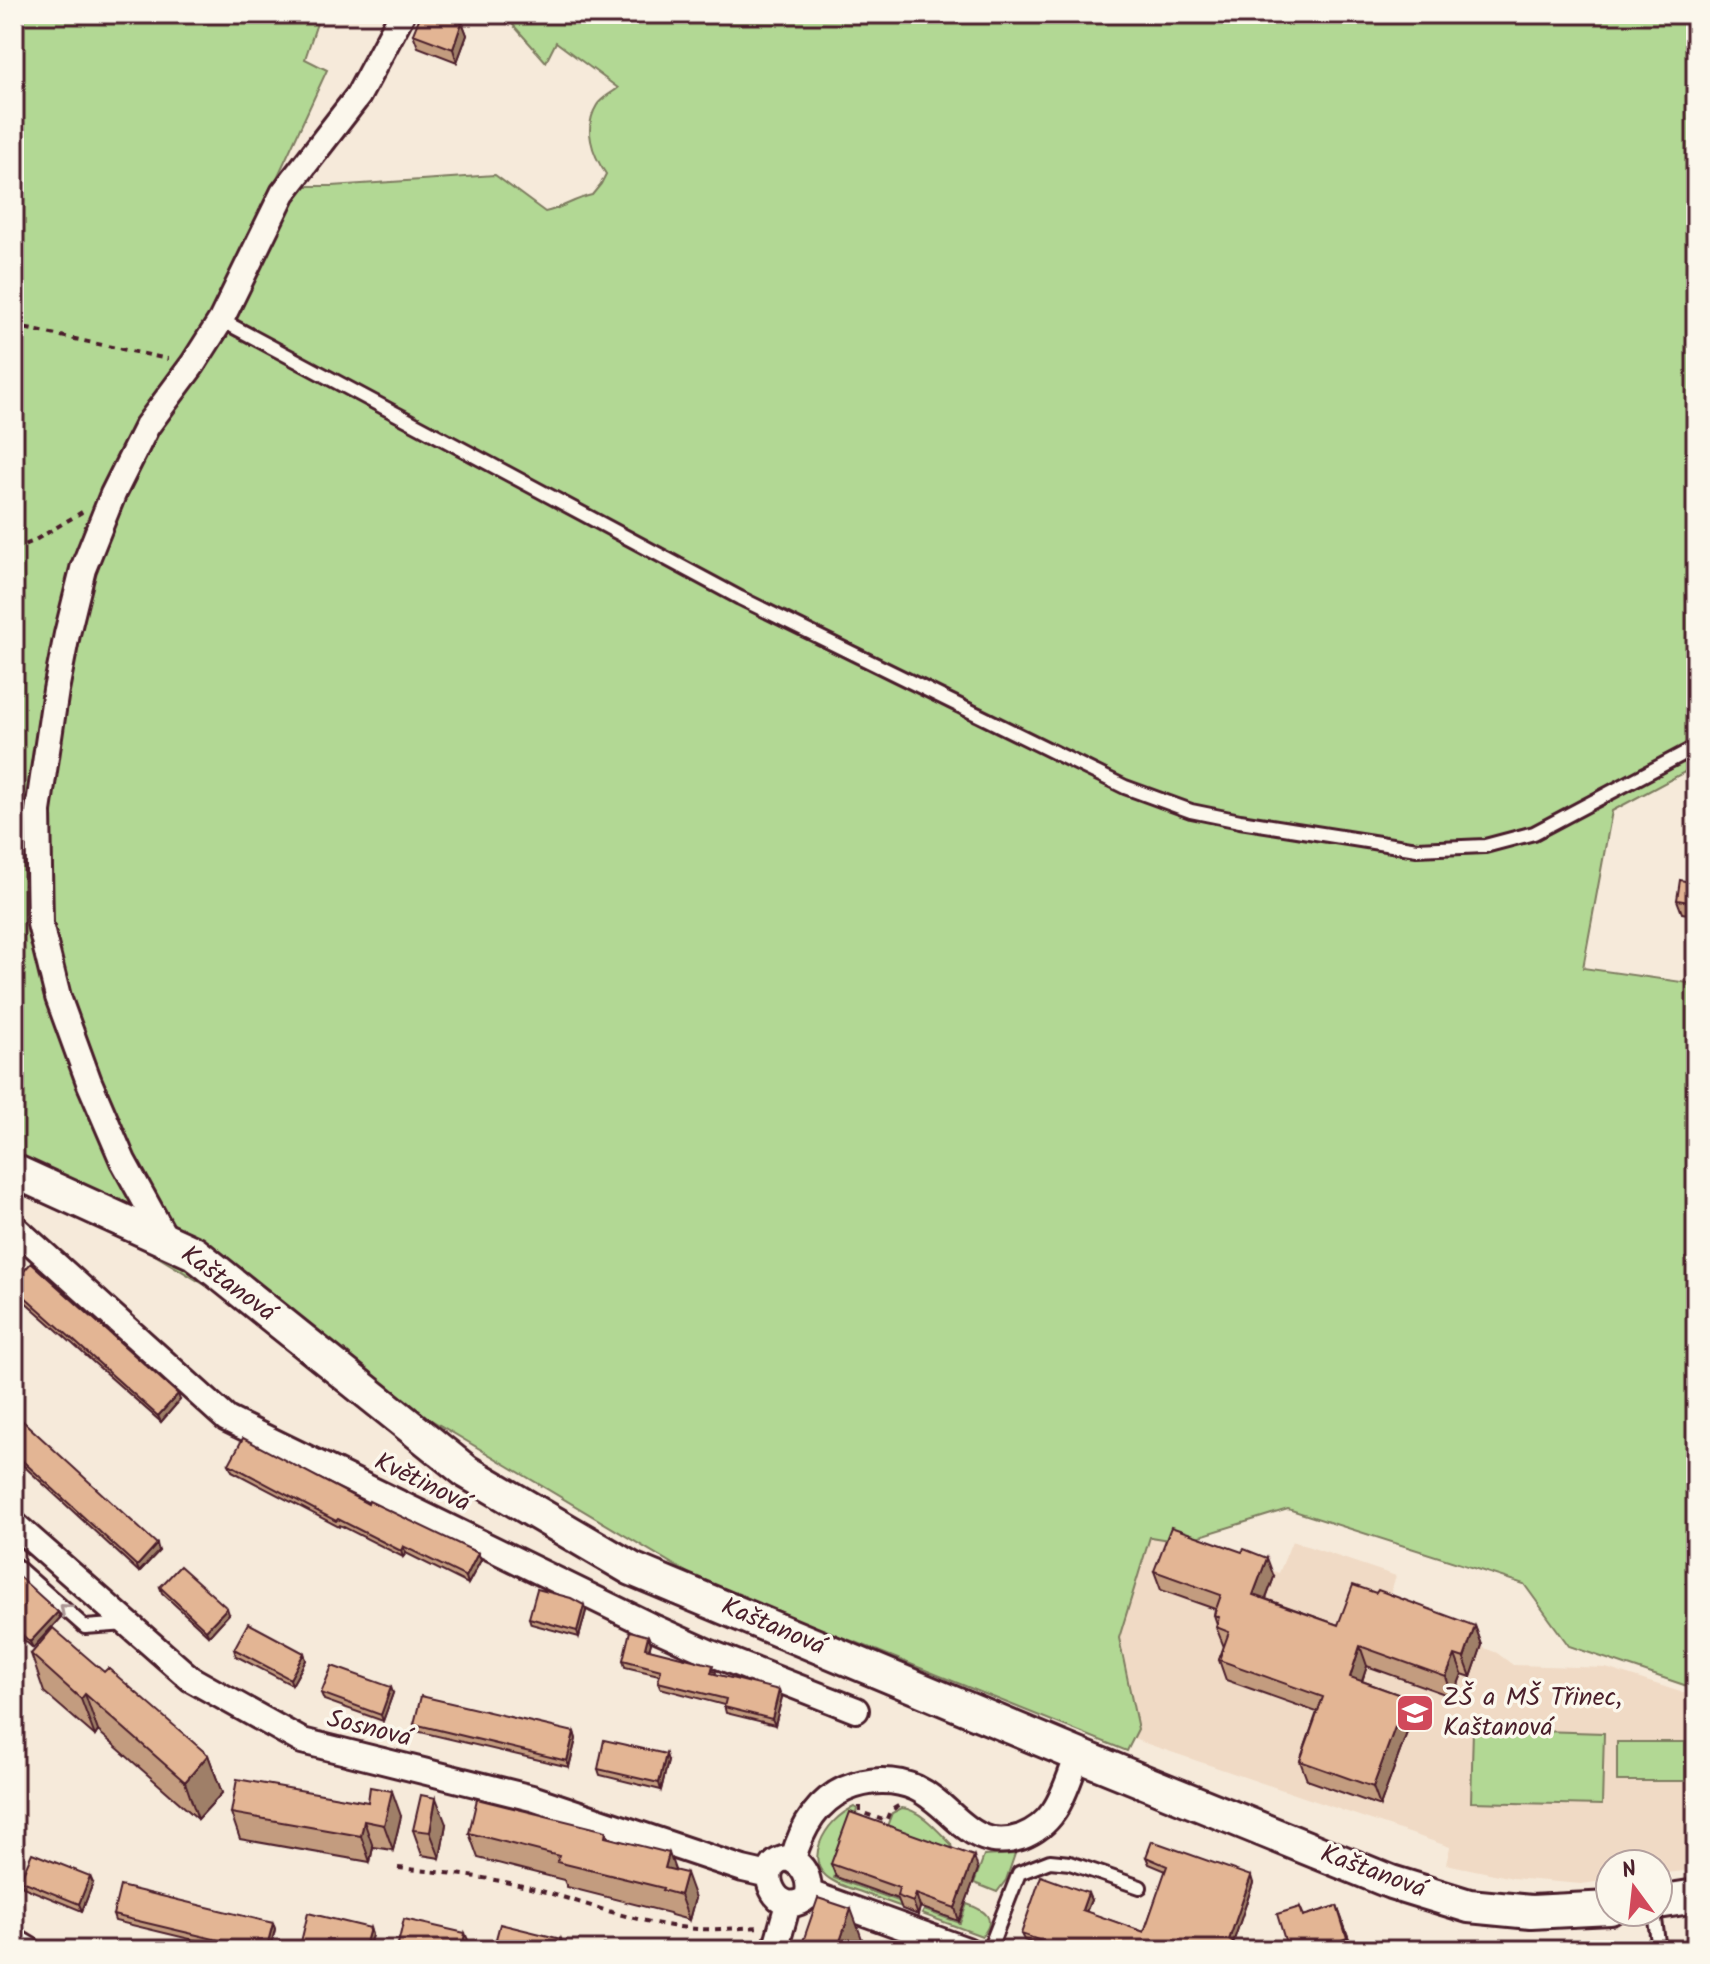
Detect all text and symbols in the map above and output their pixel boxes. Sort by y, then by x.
street label: Kaštanová [171,1235,287,1335]
street label: Květinová [367,1442,480,1526]
street label: Kaštanová [714,1586,834,1669]
one-way arrow [60,1605,75,1619]
place label: ZŠ a MŠ Třinec, Kaštanová [1443,1677,1622,1749]
school or university icon: ZŠ a MŠ Třinec, Kaštanová [1394,1692,1436,1734]
street label: Sosnová [322,1698,418,1760]
street label: Kaštanová [1314,1833,1434,1911]
north arrow [1594,1848,1674,1928]
text: N [1618,1852,1641,1890]

